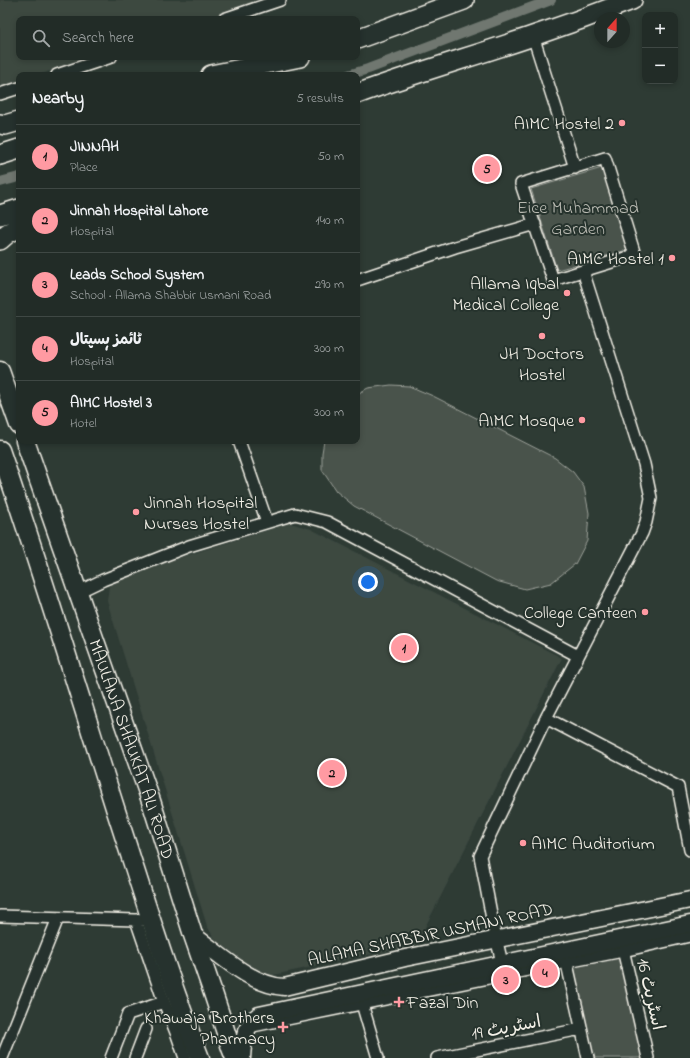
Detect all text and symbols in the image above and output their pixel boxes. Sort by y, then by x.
north arrow [594,12,630,48]
map controls [642,12,678,84]
button: + [642,12,678,48]
search box [16,16,360,60]
icon: search [30,27,52,49]
text: Search here [62,27,134,49]
button: − [642,48,678,84]
text: Nearby [32,86,84,111]
text: 5 results [296,89,344,108]
place label: AIMC Hostel 2 [514,112,614,138]
marker: AIMC Hostel 2 [617,118,627,128]
text: JINNAH [70,136,119,158]
text: 1 [43,147,47,166]
text: 50 m [318,147,344,166]
pin: 5 [474,154,500,184]
text: Place [70,158,98,177]
park label: Eice Muhammad Garden [517,196,639,243]
text: Jinnah Hospital Lahore [70,200,208,222]
text: 2 [42,211,48,230]
text: 140 m [316,211,344,230]
text: Hospital [70,222,114,241]
place label: AIMC Hostel 1 [567,247,664,273]
marker: AIMC Hostel 1 [667,253,677,263]
text: Leads School System [70,264,204,286]
place label: Allama Iqbal Medical College [452,272,560,320]
text: 3 [42,275,48,294]
text: 290 m [315,275,344,294]
text: School · Allama Shabbir Usmani Road [70,286,271,305]
marker: Allama Iqbal Medical College [562,288,572,298]
text: ٹائمز ہسپتال [70,329,142,351]
marker: JH Doctors Hostel [537,331,547,341]
text: 4 [42,339,48,358]
text: 300 m [314,339,344,358]
place label: JH Doctors Hostel [500,342,584,389]
text: Hospital [70,352,114,371]
text: AIMC Hostel 3 [70,392,152,414]
text: 5 [41,403,49,422]
text: 300 m [314,403,344,422]
place label: AIMC Mosque [478,409,575,435]
text: Hotel [70,414,97,433]
marker: AIMC Mosque [577,415,587,425]
place label: Jinnah Hospital Nurses Hostel [144,491,257,538]
marker: Jinnah Hospital Nurses Hostel [131,507,141,517]
your location [358,572,378,592]
place label: College Canteen [524,601,637,628]
marker: College Canteen [640,607,650,617]
pin: 1 [391,633,417,663]
street label: MAULANA SHAUKAT ALI ROAD [80,636,179,863]
pin: 2 [319,758,345,788]
place label: AIMC Auditorium [531,832,655,858]
marker: AIMC Auditorium [518,838,528,848]
street label: ALLAMA SHABBIR USMANI ROAD [305,897,555,975]
street label: اسٹریٹ 16 [628,956,670,1033]
pin: 4 [532,958,558,988]
pin: 3 [493,965,519,995]
place label: Fazal Din [406,991,479,1017]
marker: Fazal Din [394,997,404,1007]
place label: Khawaja Brothers Pharmacy [144,1006,275,1053]
street label: اسٹریٹ 19 [469,1009,544,1048]
marker: Khawaja Brothers Pharmacy [278,1022,288,1032]

